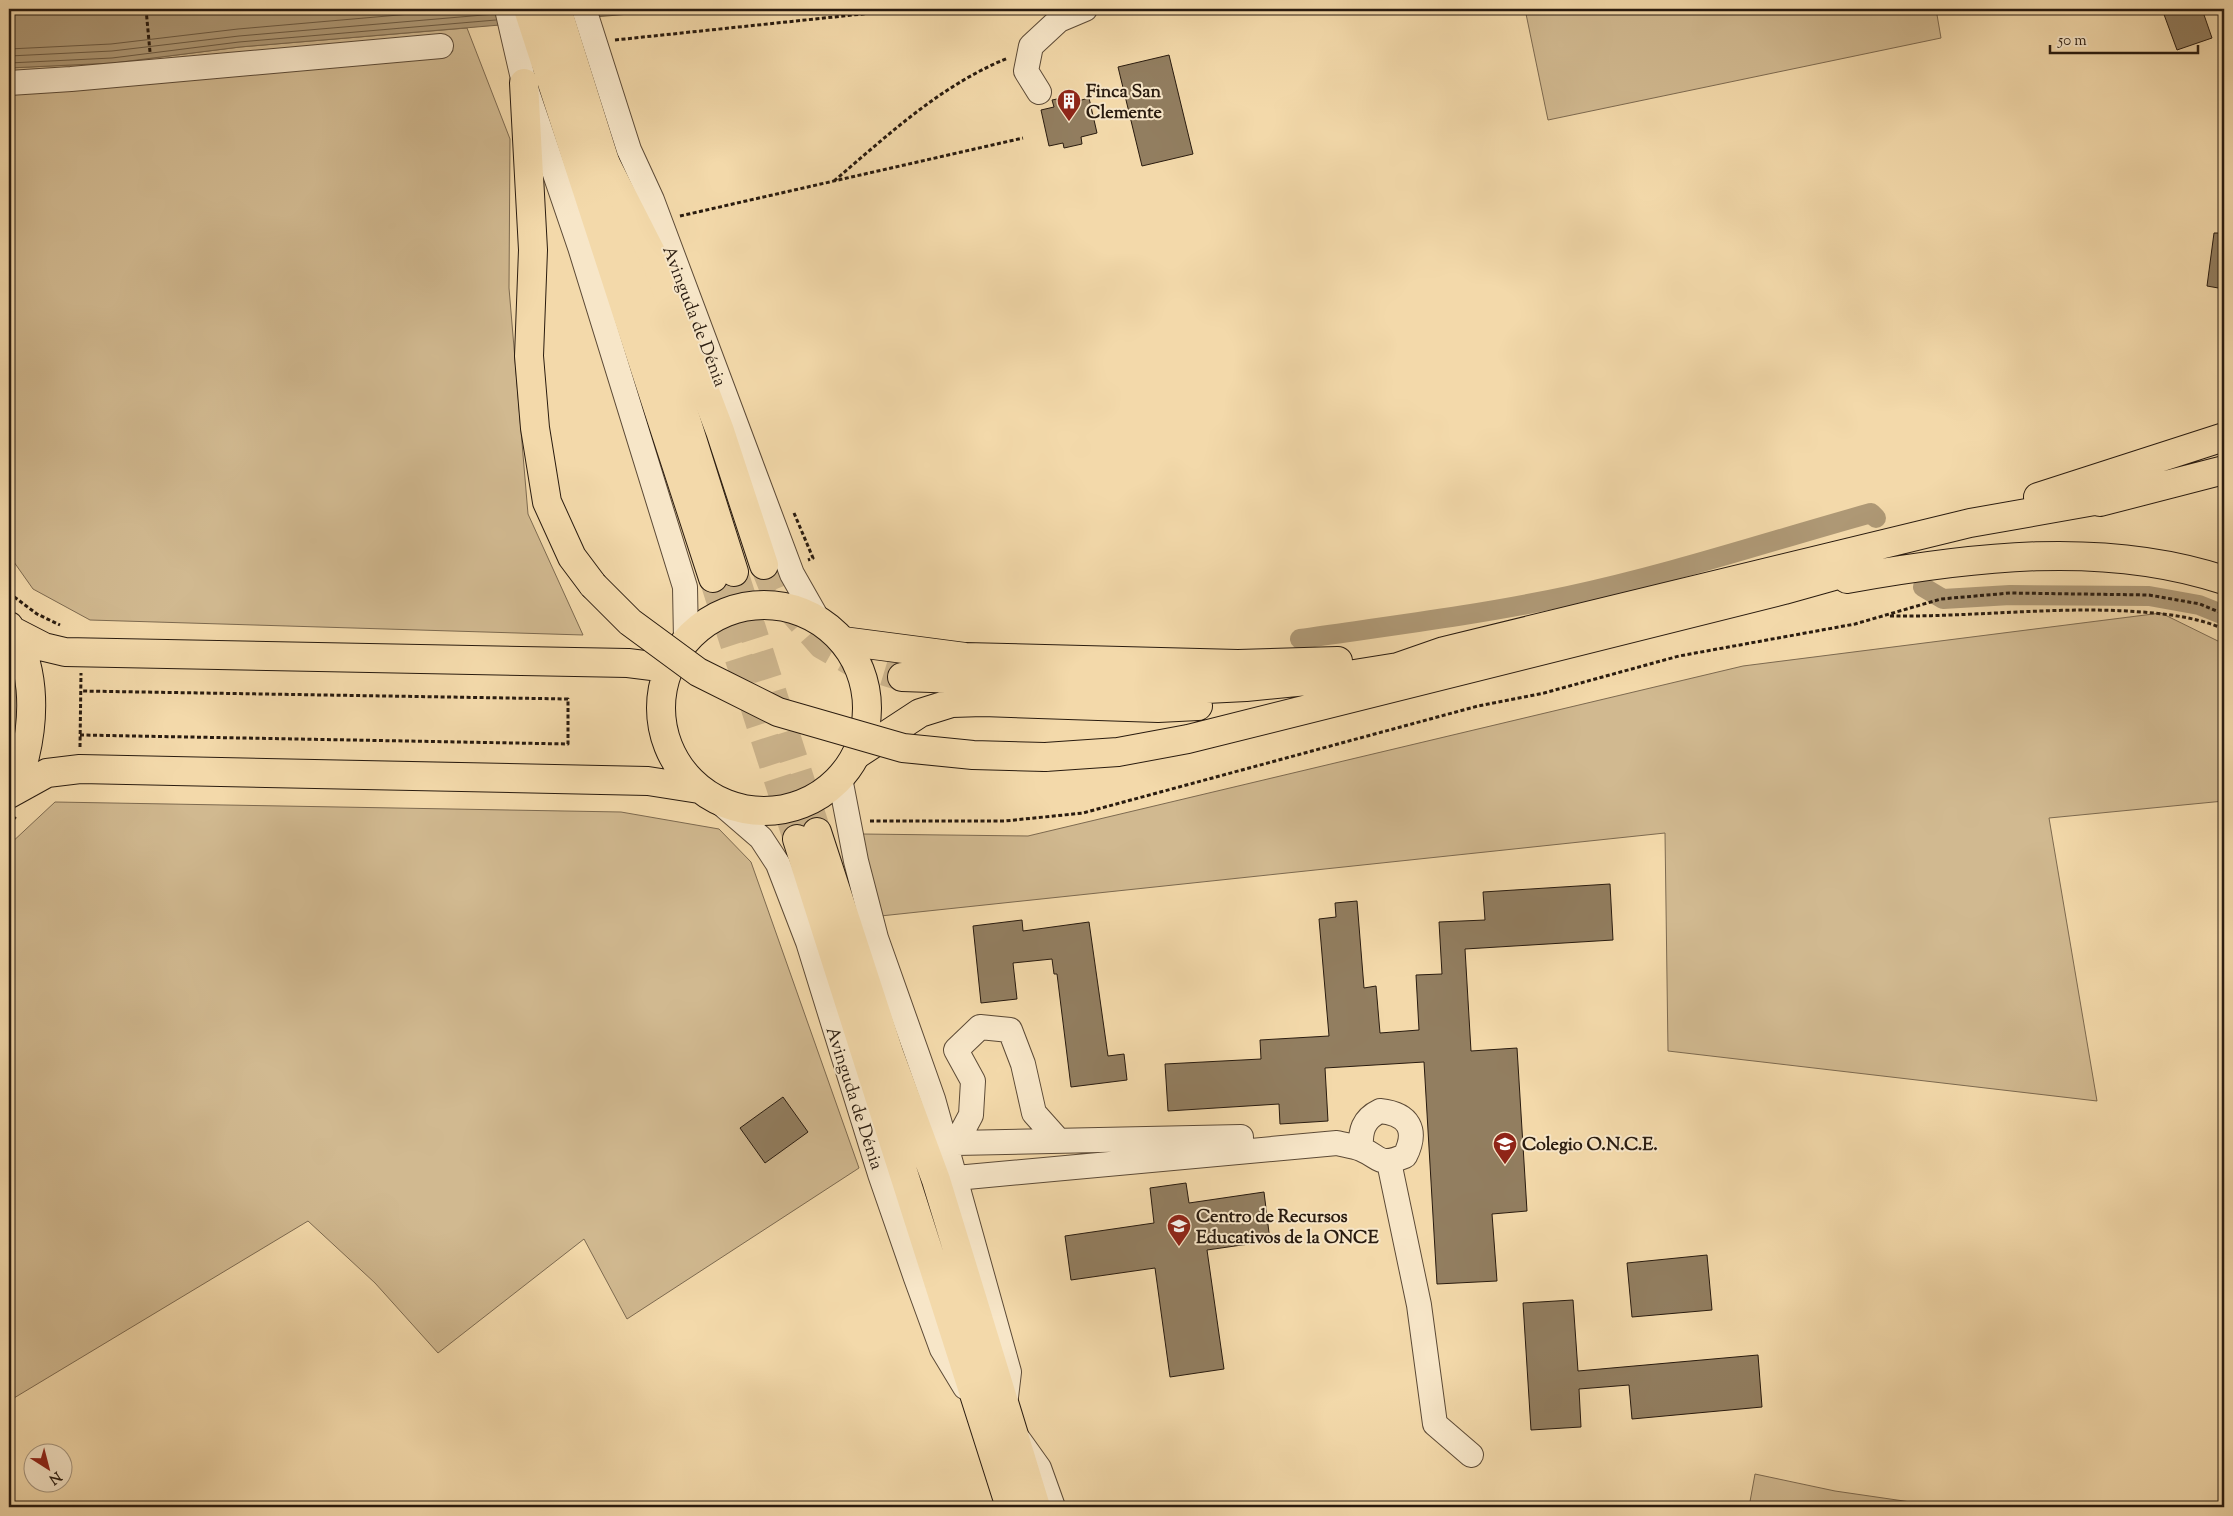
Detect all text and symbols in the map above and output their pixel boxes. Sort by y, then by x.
scale bar [2050,22,2198,54]
text: 50 m [2057,31,2087,52]
place label: Finca San Clemente [1086,80,1162,127]
building icon: Finca San Clemente [1056,88,1082,122]
street label: Avinguda de Dénia [654,243,732,391]
street label: Avinguda de Dénia [818,1024,888,1173]
school or university icon: Colegio O.N.C.E. [1492,1131,1518,1165]
place label: Colegio O.N.C.E. [1522,1133,1658,1159]
place label: Centro de Recursos Educativos de la ONCE [1196,1205,1379,1252]
school or university icon: Centro de Recursos Educativos de la ONCE [1166,1213,1192,1247]
north arrow [22,1444,72,1494]
text: N [44,1466,65,1488]

